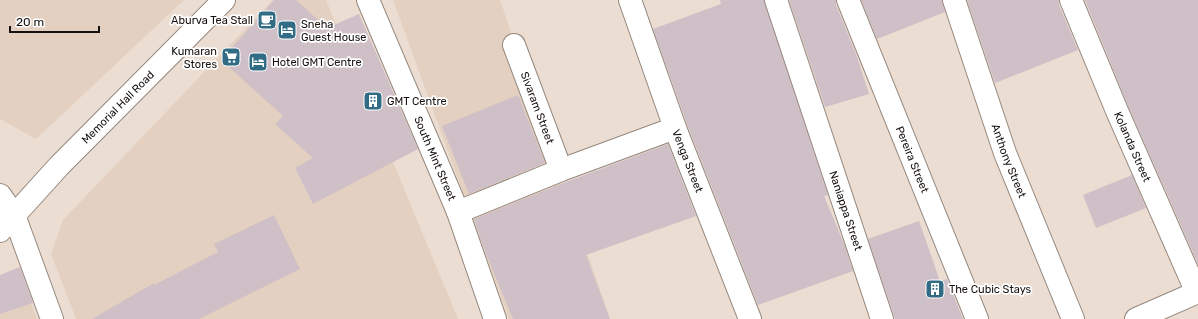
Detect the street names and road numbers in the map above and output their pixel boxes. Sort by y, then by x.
street label: Memorial Hall Road [79,68,157,146]
street label: Sivaram Street [518,70,557,146]
street label: Kolanda Street [1111,110,1154,184]
street label: South Mint Street [411,114,459,203]
street label: Anthony Street [989,122,1029,201]
street label: Pereira Street [893,124,932,196]
street label: Venga Street [669,128,706,195]
street label: Naniappa Street [826,169,865,253]

